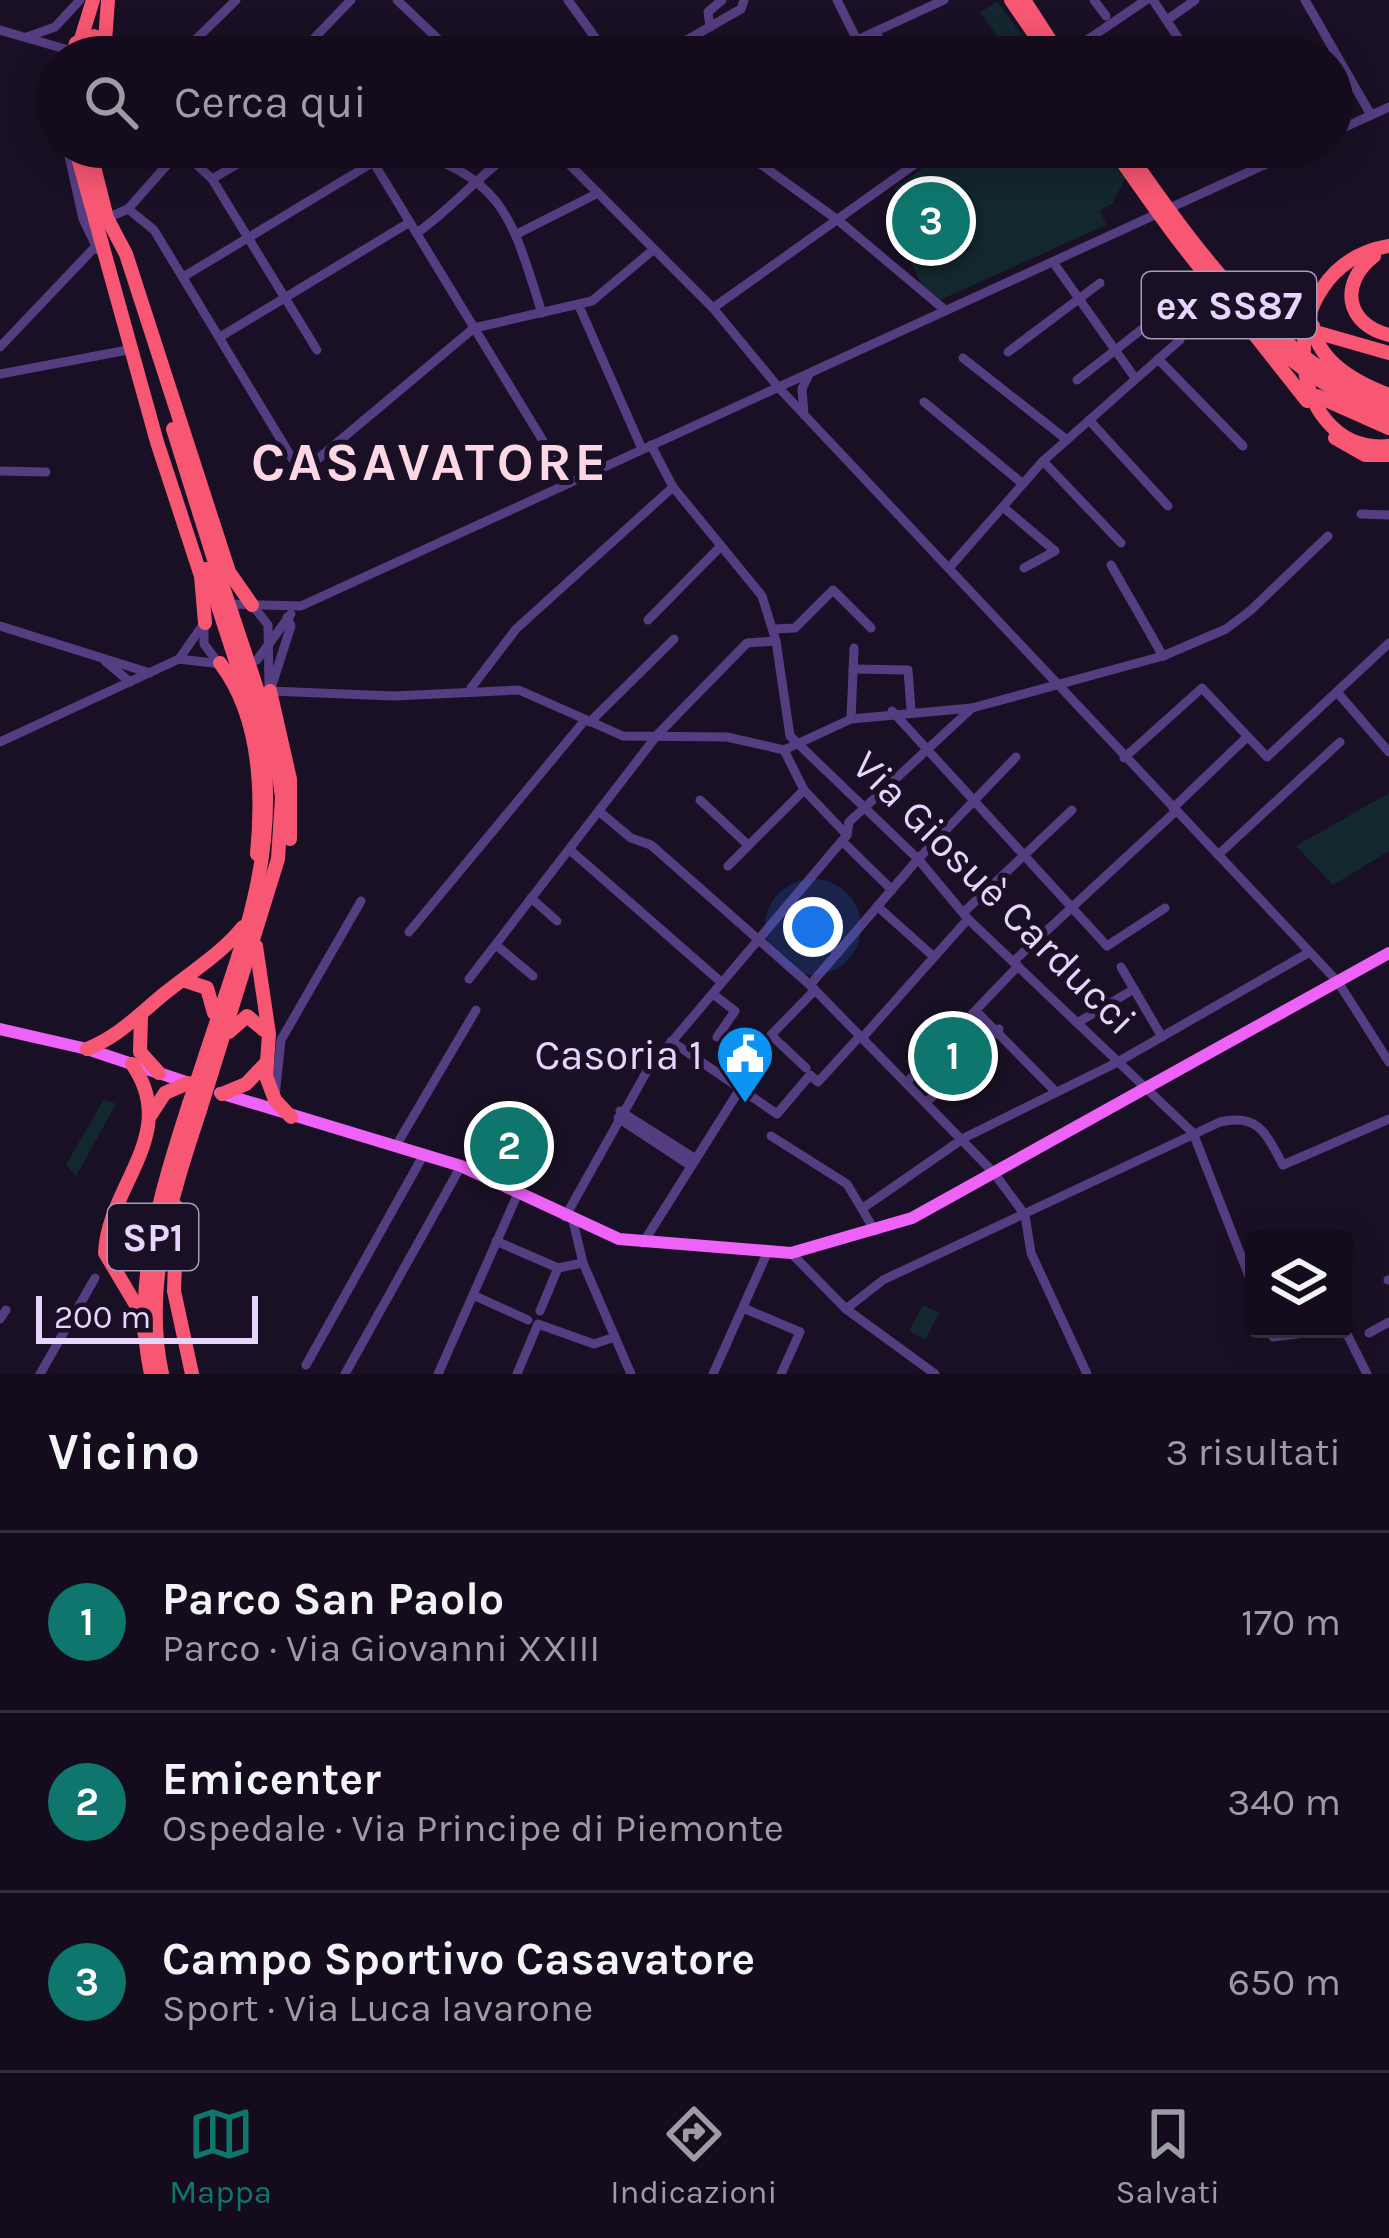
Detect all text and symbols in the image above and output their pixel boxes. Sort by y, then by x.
search box [36,36,1353,168]
icon: search [78,69,144,135]
text: Cerca qui [174,76,367,128]
pin: 3 [892,176,970,266]
road number: ex SS87 [1142,272,1316,338]
district label: CASAVATORE [251,430,609,494]
street label: Via Giosuè Carducci [842,740,1147,1045]
your location [783,897,843,957]
pin: 1 [914,1011,992,1101]
public building icon: Casoria 1 [714,1023,776,1105]
place label: Casoria 1 [534,1030,703,1080]
pin: 2 [470,1101,548,1191]
road number: SP1 [108,1204,198,1270]
map controls [1245,1230,1353,1338]
button: layers [1245,1230,1353,1338]
scale bar [36,1290,258,1343]
text: 200 m [54,1298,151,1336]
text: Vicino [48,1422,200,1482]
text: 3 risultati [1166,1429,1341,1475]
text: Parco San Paolo [162,1573,504,1625]
text: 1 [80,1599,94,1645]
text: 170 m [1241,1599,1341,1645]
text: Parco · Via Giovanni XXIII [162,1625,600,1671]
text: Emicenter [162,1753,381,1805]
text: 2 [75,1779,99,1825]
text: 340 m [1227,1779,1341,1825]
text: Ospedale · Via Principe di Piemonte [162,1805,784,1851]
text: Campo Sportivo Casavatore [162,1933,755,1985]
text: 3 [75,1959,99,2005]
text: 650 m [1228,1959,1341,2005]
text: Sport · Via Luca Iavarone [162,1985,593,2031]
tab: Mappa [169,2101,272,2211]
tab: Indicazioni [610,2101,777,2211]
tab: Salvati [1116,2101,1220,2211]

